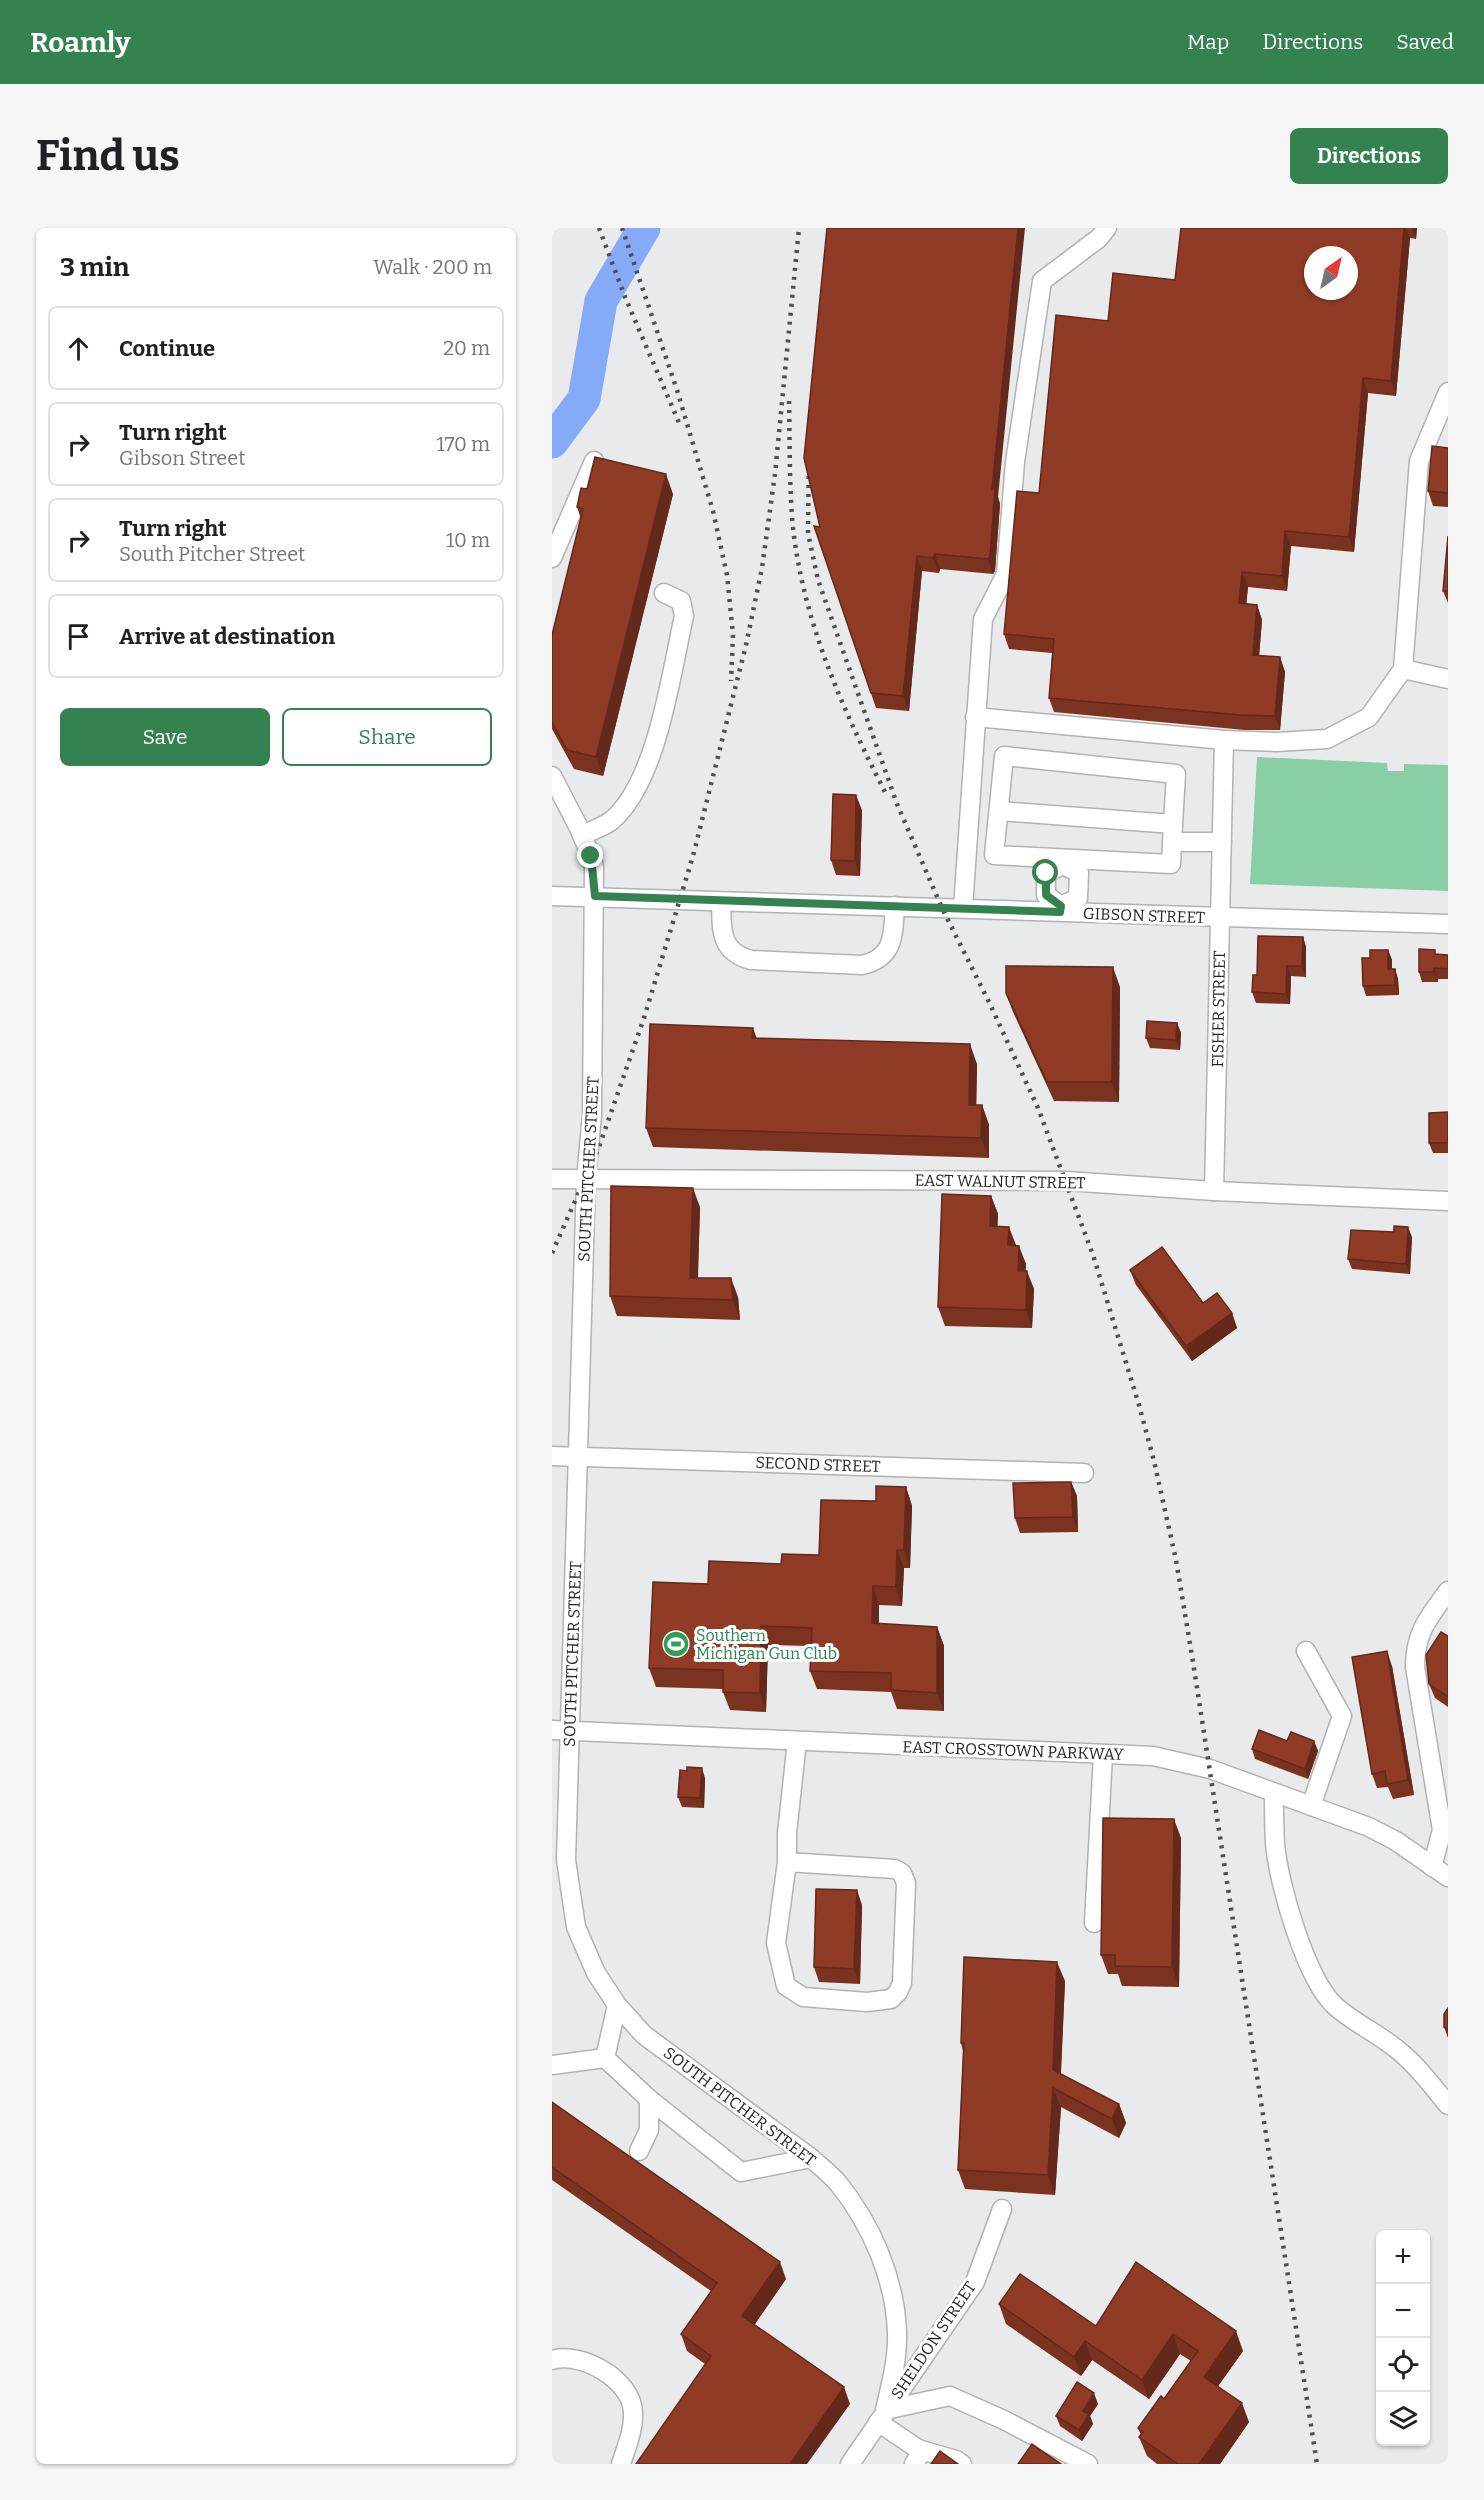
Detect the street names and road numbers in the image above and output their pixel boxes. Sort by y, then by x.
street label: GIBSON STREET [1083,904,1205,927]
street label: FISHER STREET [1208,950,1229,1068]
street label: SOUTH PITCHER STREET [574,1076,603,1262]
street label: EAST WALNUT STREET [914,1171,1086,1192]
street label: SECOND STREET [755,1453,881,1476]
street label: SOUTH PITCHER STREET [560,1561,585,1747]
street label: EAST CROSSTOWN PARKWAY [902,1737,1125,1764]
street label: SOUTH PITCHER STREET [660,2043,820,2170]
street label: SHELDON STREET [887,2278,980,2403]

